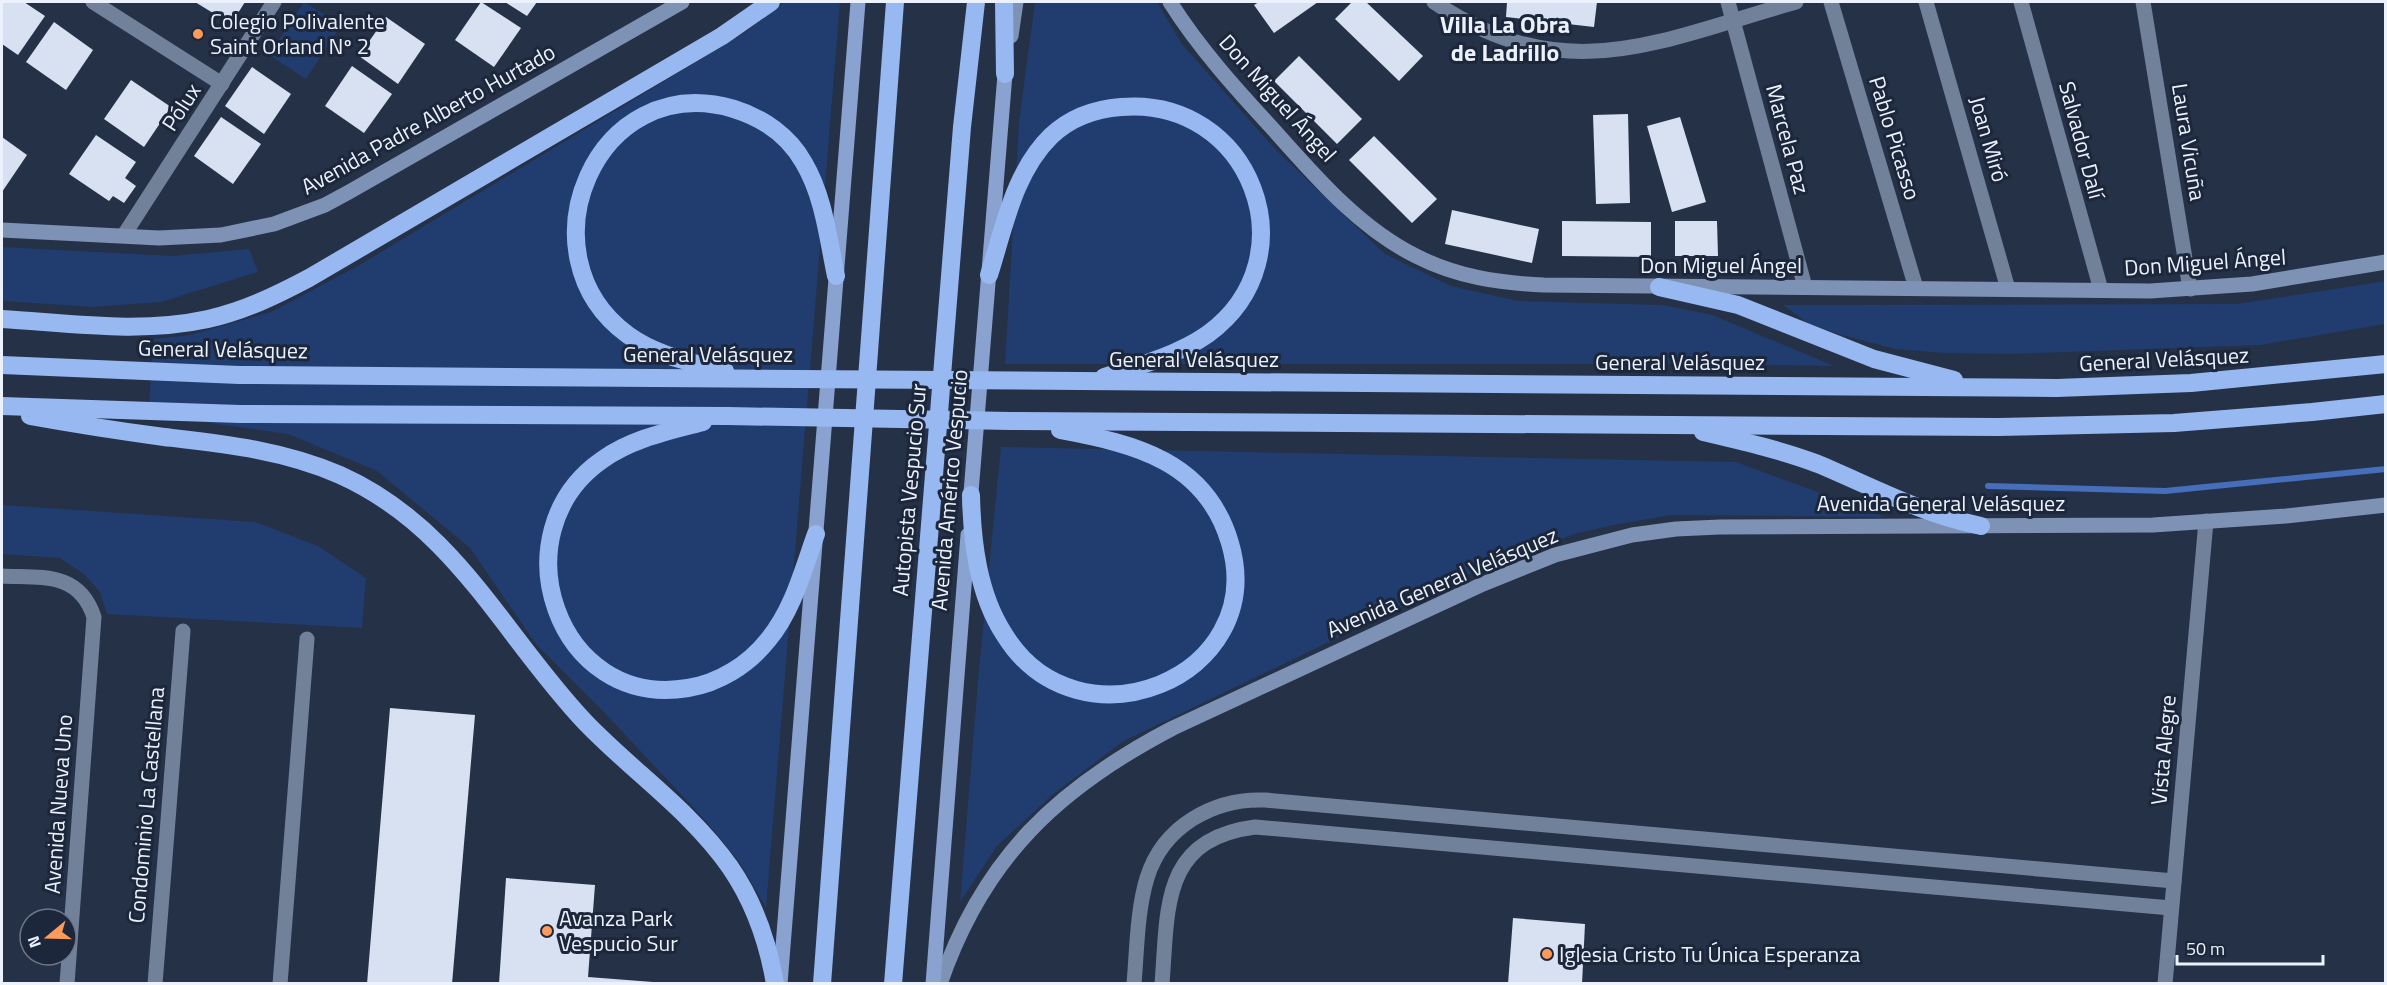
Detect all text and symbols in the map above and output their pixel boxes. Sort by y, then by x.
place label: Colegio Polivalente Saint Orland Nº 2 [210,4,385,63]
district label: Villa La Obra de Ladrillo [1440,6,1570,70]
street label: Don Miguel Ángel [1211,26,1345,170]
marker: Colegio Polivalente Saint Orland Nº 2 [191,27,205,41]
street label: Avenida Padre Alberto Hurtado [295,35,561,203]
street label: Pablo Picasso [1860,72,1930,204]
street label: Pólux [153,76,209,138]
street label: Salvador Dalí [2050,78,2115,205]
street label: Marcela Paz [1757,80,1819,198]
street label: Laura Vicuña [2163,81,2215,203]
street label: Joan Miró [1961,92,2017,186]
street label: Don Miguel Ángel [2123,239,2287,285]
street label: Don Miguel Ángel [1640,248,1802,282]
street label: General Velásquez [138,331,308,367]
street label: General Velásquez [623,337,793,371]
street label: General Velásquez [2078,338,2250,380]
street label: General Velásquez [1109,342,1279,376]
street label: General Velásquez [1595,345,1765,379]
street label: Avenida Américo Vespucio [922,368,976,612]
street label: Autopista Vespucio Sur [883,382,935,598]
street label: Avenida General Velásquez [1817,486,2065,520]
street label: Avenida General Velásquez [1321,518,1563,646]
street label: Condominio La Castellana [119,685,173,925]
street label: Vista Alegre [2141,693,2185,807]
street label: Avenida Nueva Uno [35,713,81,895]
place label: Avanza Park Vespucio Sur [559,901,678,960]
north arrow [18,907,78,967]
marker: Avanza Park Vespucio Sur [540,924,554,938]
scale bar [2177,928,2322,966]
text: N [21,933,47,951]
text: 50 m [2186,935,2225,962]
place label: Iglesia Cristo Tu Única Esperanza [1559,937,1860,971]
marker: Iglesia Cristo Tu Única Esperanza [1540,947,1554,961]

